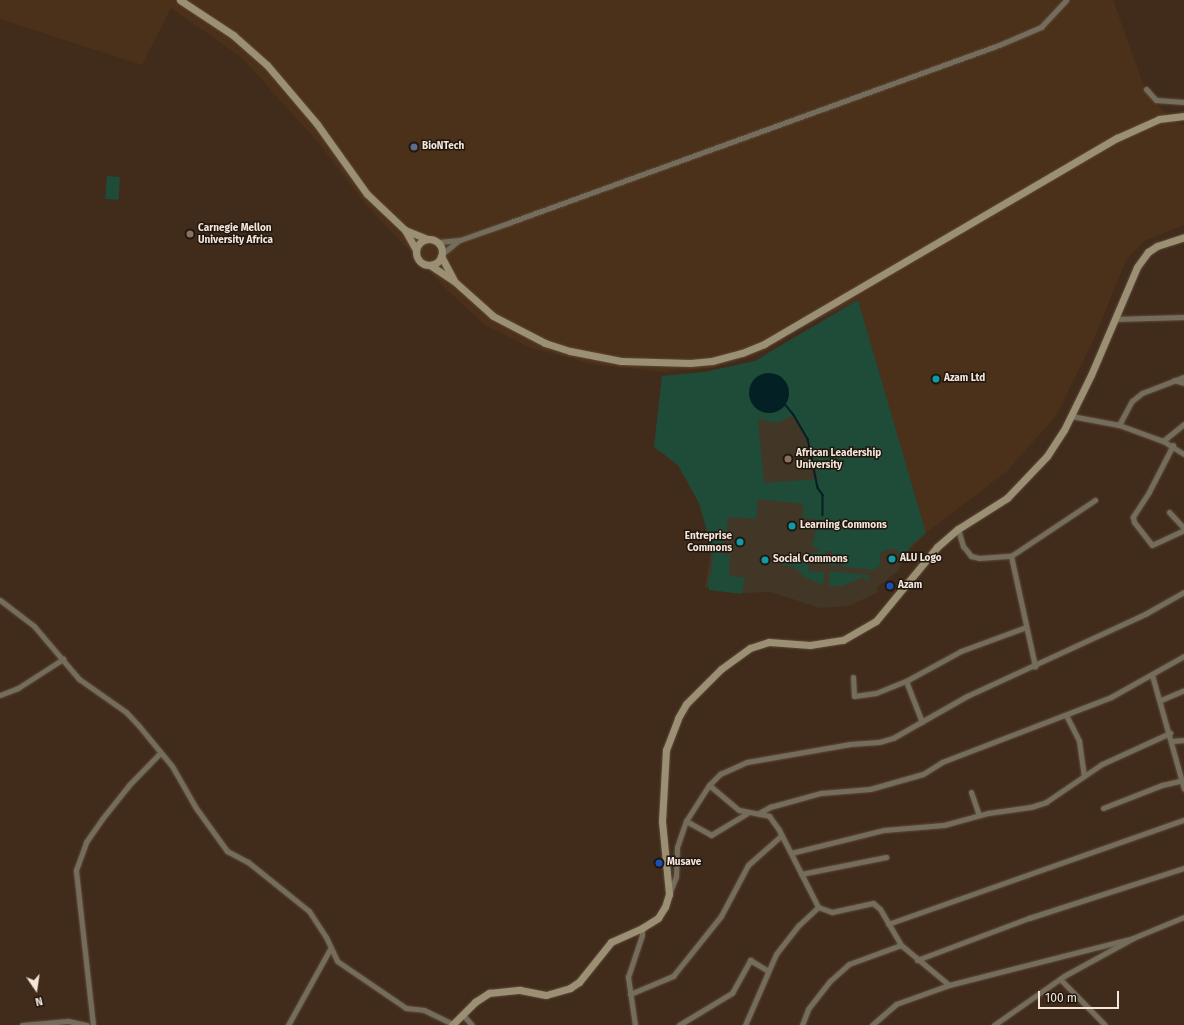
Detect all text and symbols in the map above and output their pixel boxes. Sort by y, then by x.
place label: BioNTech [422,141,464,153]
marker: BioNTech [409,142,419,152]
place label: Carnegie Mellon University Africa [198,222,273,246]
marker: Carnegie Mellon University Africa [185,229,195,239]
place label: Azam Ltd [944,373,985,385]
marker: Azam Ltd [931,374,941,384]
place label: African Leadership University [796,447,881,470]
marker: African Leadership University [783,454,793,464]
place label: Learning Commons [800,520,887,532]
marker: Learning Commons [787,521,797,531]
place label: Entreprise Commons [685,530,732,554]
marker: Entreprise Commons [735,537,745,547]
place label: ALU Logo [900,553,942,565]
place label: Social Commons [773,554,848,566]
marker: ALU Logo [887,554,897,564]
marker: Social Commons [760,555,770,565]
place label: Azam [898,580,922,592]
marker: Azam [885,581,895,591]
place label: Musave [667,857,701,869]
marker: Musave [654,858,664,868]
north arrow [16,969,56,1009]
scale bar [1040,983,1121,1009]
text: 100 m [1045,991,1077,1005]
text: N [34,994,44,1008]

